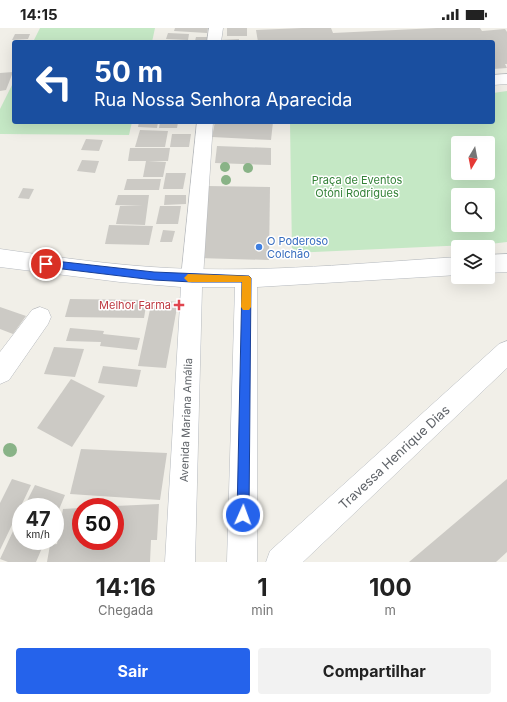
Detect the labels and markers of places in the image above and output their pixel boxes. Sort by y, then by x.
place label: O Poderoso Colchão [267,234,329,261]
marker: O Poderoso Colchão [254,242,264,252]
pin [29,247,63,281]
place label: Melhor Farma [99,298,171,312]
marker: Melhor Farma [174,300,184,310]

